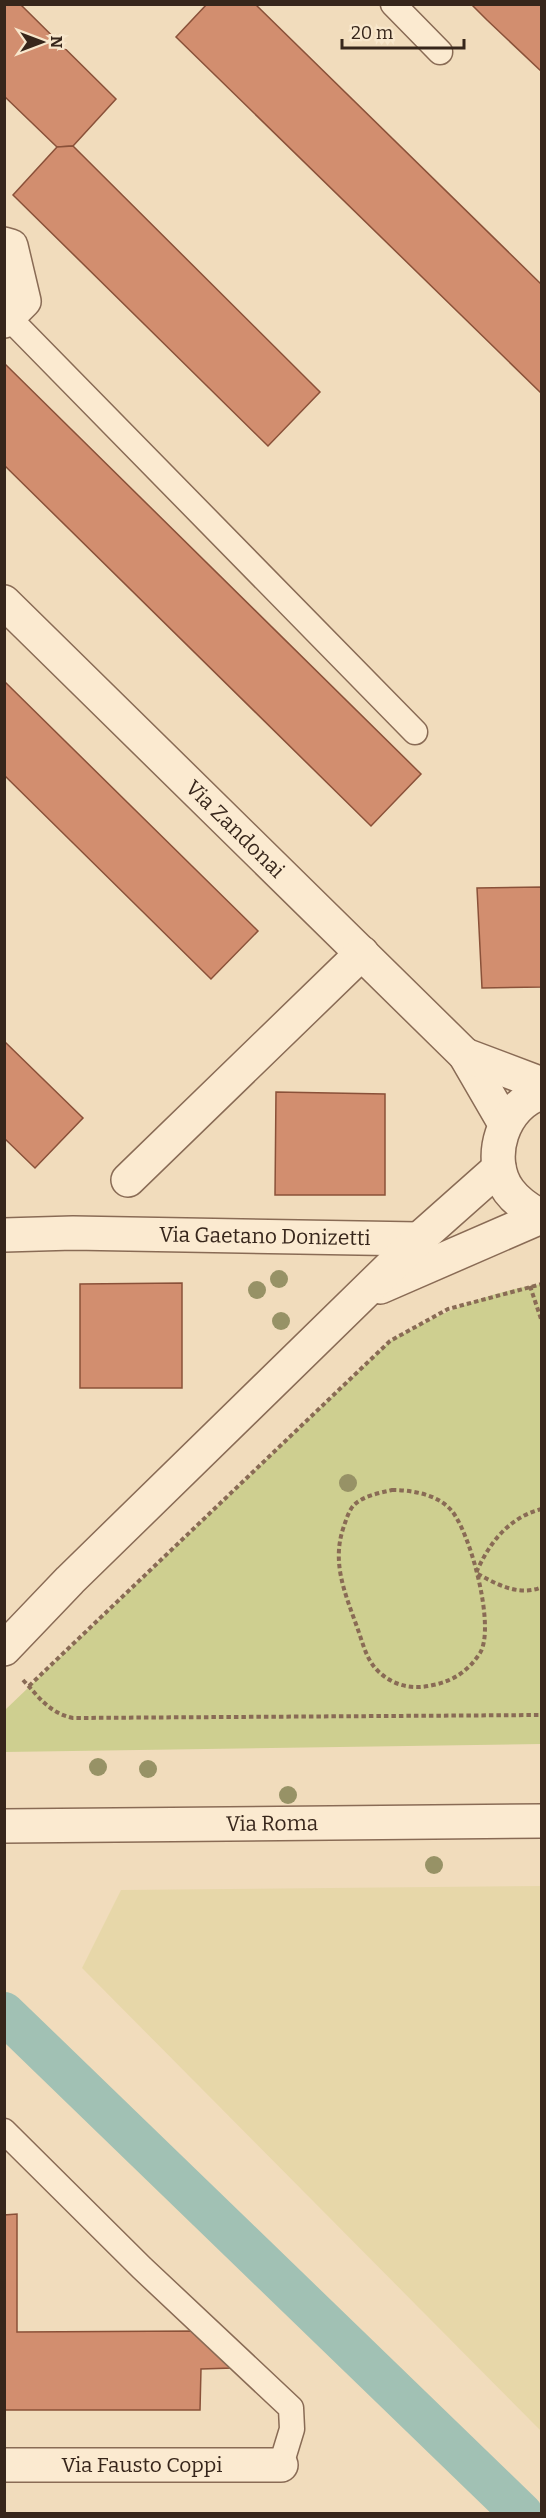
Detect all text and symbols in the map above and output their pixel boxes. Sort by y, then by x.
north arrow [12,12,72,72]
scale bar [342,12,464,50]
text: 20 m [351,22,393,44]
text: N [47,36,66,48]
street label: Via Zandonai [180,775,290,883]
street label: Via Gaetano Donizetti [159,1221,371,1251]
street label: Via Roma [226,1810,319,1837]
street label: Via Fausto Coppi [61,2452,223,2478]

